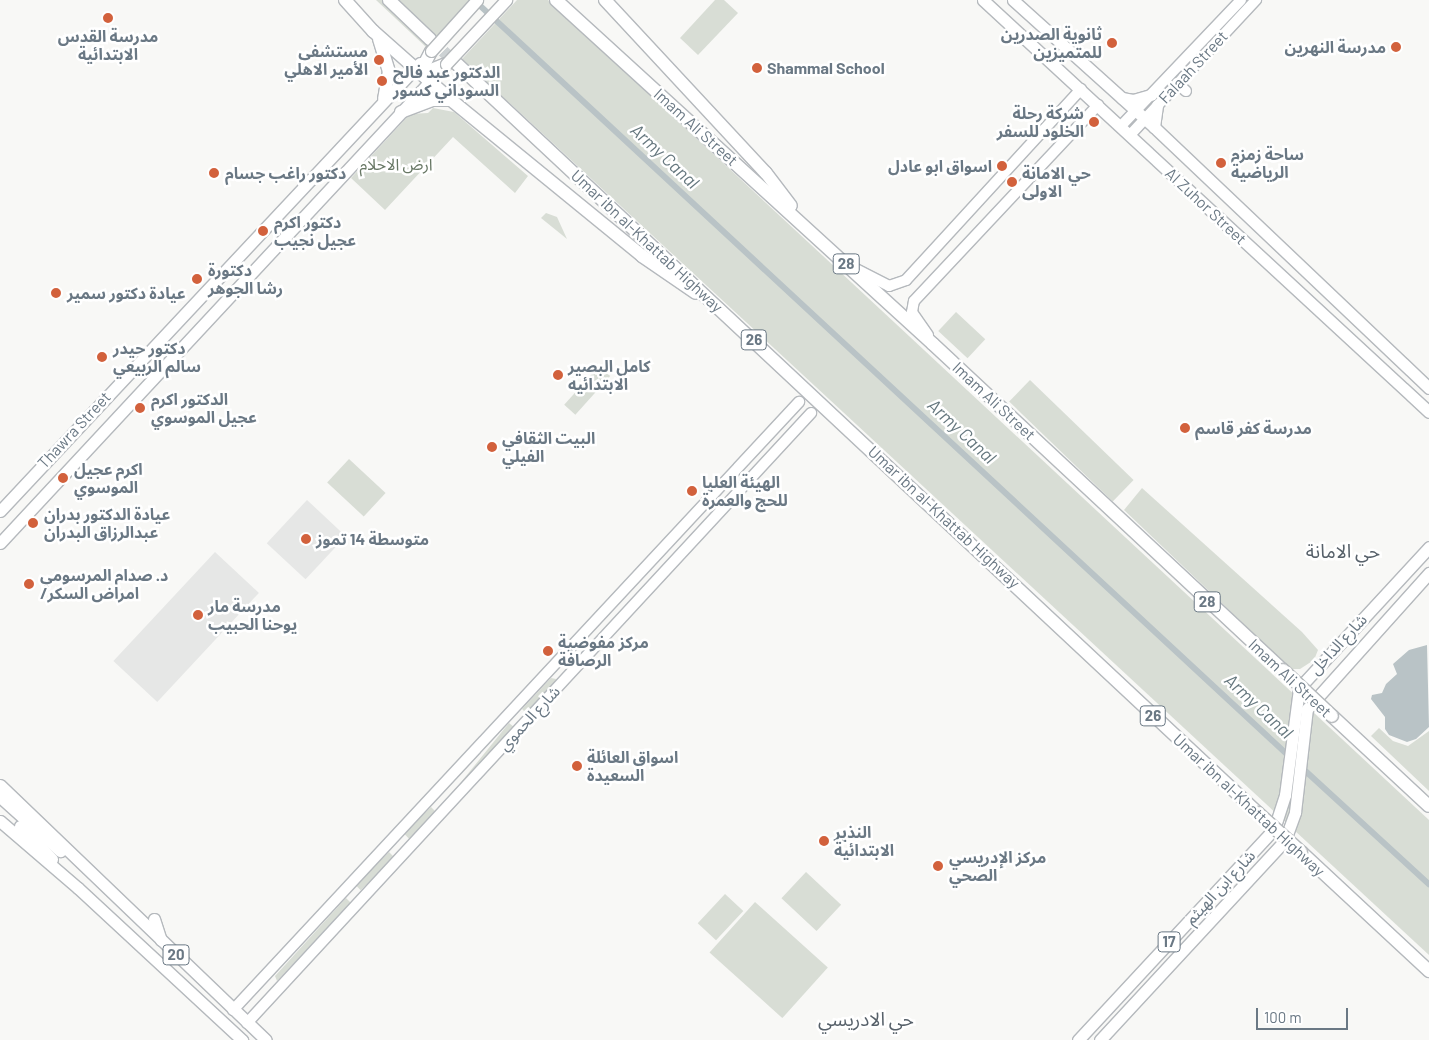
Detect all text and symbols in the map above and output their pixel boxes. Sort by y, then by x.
marker: مدرسة القدس الابتدائية [102,12,114,24]
place label: ثانوية الصدرين للمتميزين [1001,24,1102,62]
place label: مدرسة القدس الابتدائية [58,26,158,64]
street label: Falaah Street [1155,27,1231,107]
marker: ثانوية الصدرين للمتميزين [1106,37,1118,49]
place label: مدرسة النهرين [1284,37,1386,57]
place label: مستشفى الأمير الاهلي [284,41,368,79]
marker: مدرسة النهرين [1390,41,1402,53]
marker: مستشفى الأمير الاهلي [372,53,386,67]
place label: Shammal School [767,58,885,78]
place label: الدكتور عبد فالح السوداني كسور [393,62,500,100]
marker: Shammal School [751,62,763,74]
marker: الدكتور عبد فالح السوداني كسور [375,74,389,88]
street label: Imam Ali Street [650,84,742,170]
place label: شركة رحلة الخلود للسفر [997,103,1084,141]
marker: شركة رحلة الخلود للسفر [1088,116,1100,128]
water label: Army Canal [626,119,704,193]
place label: ساحة زمزم الرياضية [1231,144,1304,182]
park label: ارض الاحلام [359,154,433,174]
place label: اسواق ابو عادل [888,156,992,176]
marker: ساحة زمزم الرياضية [1215,157,1227,169]
marker: اسواق ابو عادل [996,160,1008,172]
place label: دكتور راغب جسام [225,163,346,183]
place label: حي الامانة الاولى [1022,163,1091,201]
street label: Al Zuhor Street [1161,164,1251,248]
marker: دكتور راغب جسام [207,166,221,180]
street label: Umar ibn al-Khattab Highway [567,166,727,316]
marker: حي الامانة الاولى [1006,176,1018,188]
place label: دكتور اكرم عجيل نجيب [274,212,356,250]
marker: دكتور اكرم عجيل نجيب [256,224,270,238]
road number: 28 [832,252,860,276]
place label: دكتورة رشا الجوهر [208,260,283,298]
marker: دكتورة رشا الجوهر [190,272,204,286]
place label: عيادة دكتور سمير [67,283,186,303]
marker: عيادة دكتور سمير [49,286,63,300]
road number: 26 [740,328,768,352]
place label: دكتور حيدر سالم الربيعي [113,338,201,376]
marker: دكتور حيدر سالم الربيعي [95,350,109,364]
place label: كامل البصير الابتدائيه [568,356,651,394]
street label: Imam Ali Street [949,358,1039,444]
marker: كامل البصير الابتدائيه [552,369,564,381]
street label: Thawra Street [33,388,115,472]
place label: الدكتور اكرم عجيل الموسوي [151,389,257,427]
water label: Army Canal [923,394,1001,468]
marker: الدكتور اكرم عجيل الموسوي [133,401,147,415]
place label: مدرسة كفر قاسم [1195,418,1312,438]
marker: مدرسة كفر قاسم [1179,422,1191,434]
place label: البيت الثقافي الفيلي [502,428,595,466]
marker: البيت الثقافي الفيلي [486,441,498,453]
street label: Umar ibn al-Khattab Highway [864,442,1024,592]
place label: اكرم عجيل الموسوي [74,459,143,497]
marker: اكرم عجيل الموسوي [56,471,70,485]
place label: الهيئة العليا للحج والعمرة [702,472,788,510]
marker: الهيئة العليا للحج والعمرة [686,485,698,497]
place label: عيادة الدكتور بدران عبدالرزاق البدران [44,504,170,542]
marker: عيادة الدكتور بدران عبدالرزاق البدران [26,516,40,530]
place label: متوسطة 14 تموز [316,529,429,549]
marker: متوسطة 14 تموز [300,533,312,545]
district label: حي الامانة [1306,540,1380,562]
place label: د. صدام المرسومي /امراض السكر [40,565,168,603]
marker: د. صدام المرسومي /امراض السكر [22,577,36,591]
road number: 28 [1193,590,1221,614]
place label: مدرسة مار يوحنا الحبيب [208,596,297,634]
marker: مدرسة مار يوحنا الحبيب [192,609,204,621]
street label: شارع الداخل [1305,610,1371,678]
place label: مركز مفوضية الرصافة [558,632,649,670]
street label: Imam Ali Street [1245,635,1335,721]
marker: مركز مفوضية الرصافة [542,645,554,657]
water label: Army Canal [1220,669,1298,743]
street label: شارع الحموي [494,682,564,754]
road number: 26 [1139,704,1167,728]
street label: Umar ibn al-Khattab Highway [1169,730,1329,880]
place label: اسواق العائلة السعيدة [587,747,678,785]
marker: اسواق العائلة السعيدة [571,760,583,772]
place label: النذير الابتدائية [834,822,894,860]
marker: النذير الابتدائية [818,835,830,847]
street label: شارع ابن الهيثم [1181,846,1259,928]
place label: مركز الإدريسي الصحي [949,847,1046,885]
marker: مركز الإدريسي الصحي [931,859,945,873]
road number: 17 [1156,930,1182,954]
road number: 20 [162,942,190,968]
scale bar [1259,998,1352,1030]
district label: حي الادريسي [818,1008,914,1030]
text: 100 m [1264,1008,1302,1026]

